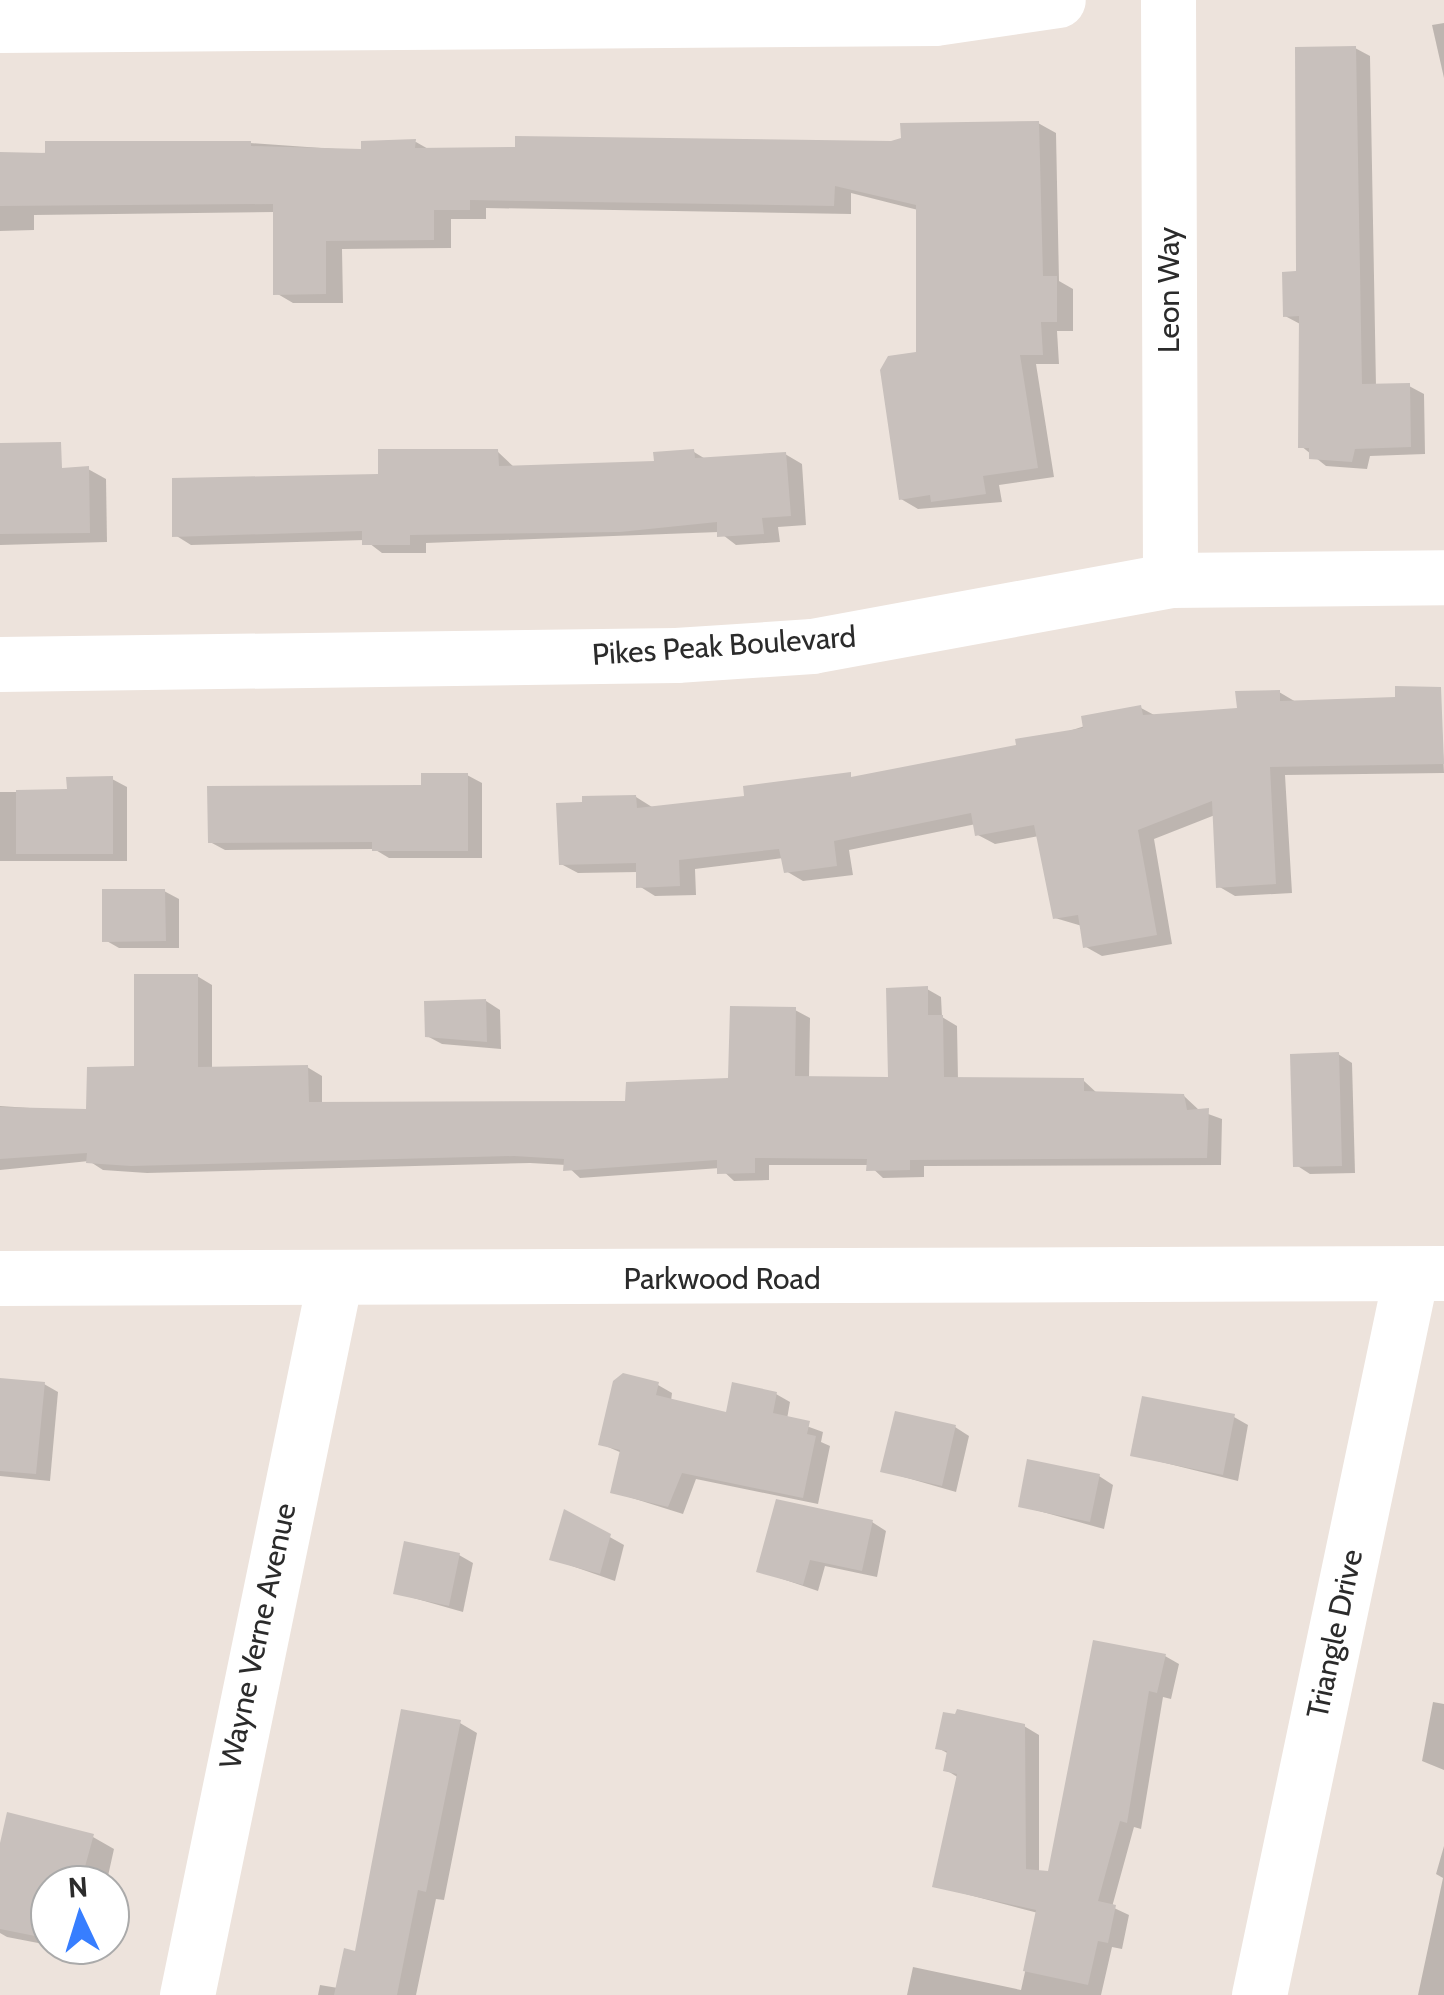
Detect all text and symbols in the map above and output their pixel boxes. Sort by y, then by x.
street label: Leon Way [1151,227,1187,353]
street label: Pikes Peak Boulevard [591,619,857,673]
street label: Parkwood Road [623,1261,821,1297]
street label: Wayne Verne Avenue [212,1500,304,1772]
street label: Triangle Drive [1300,1546,1370,1722]
north arrow [30,1865,130,1965]
text: N [67,1869,89,1905]

